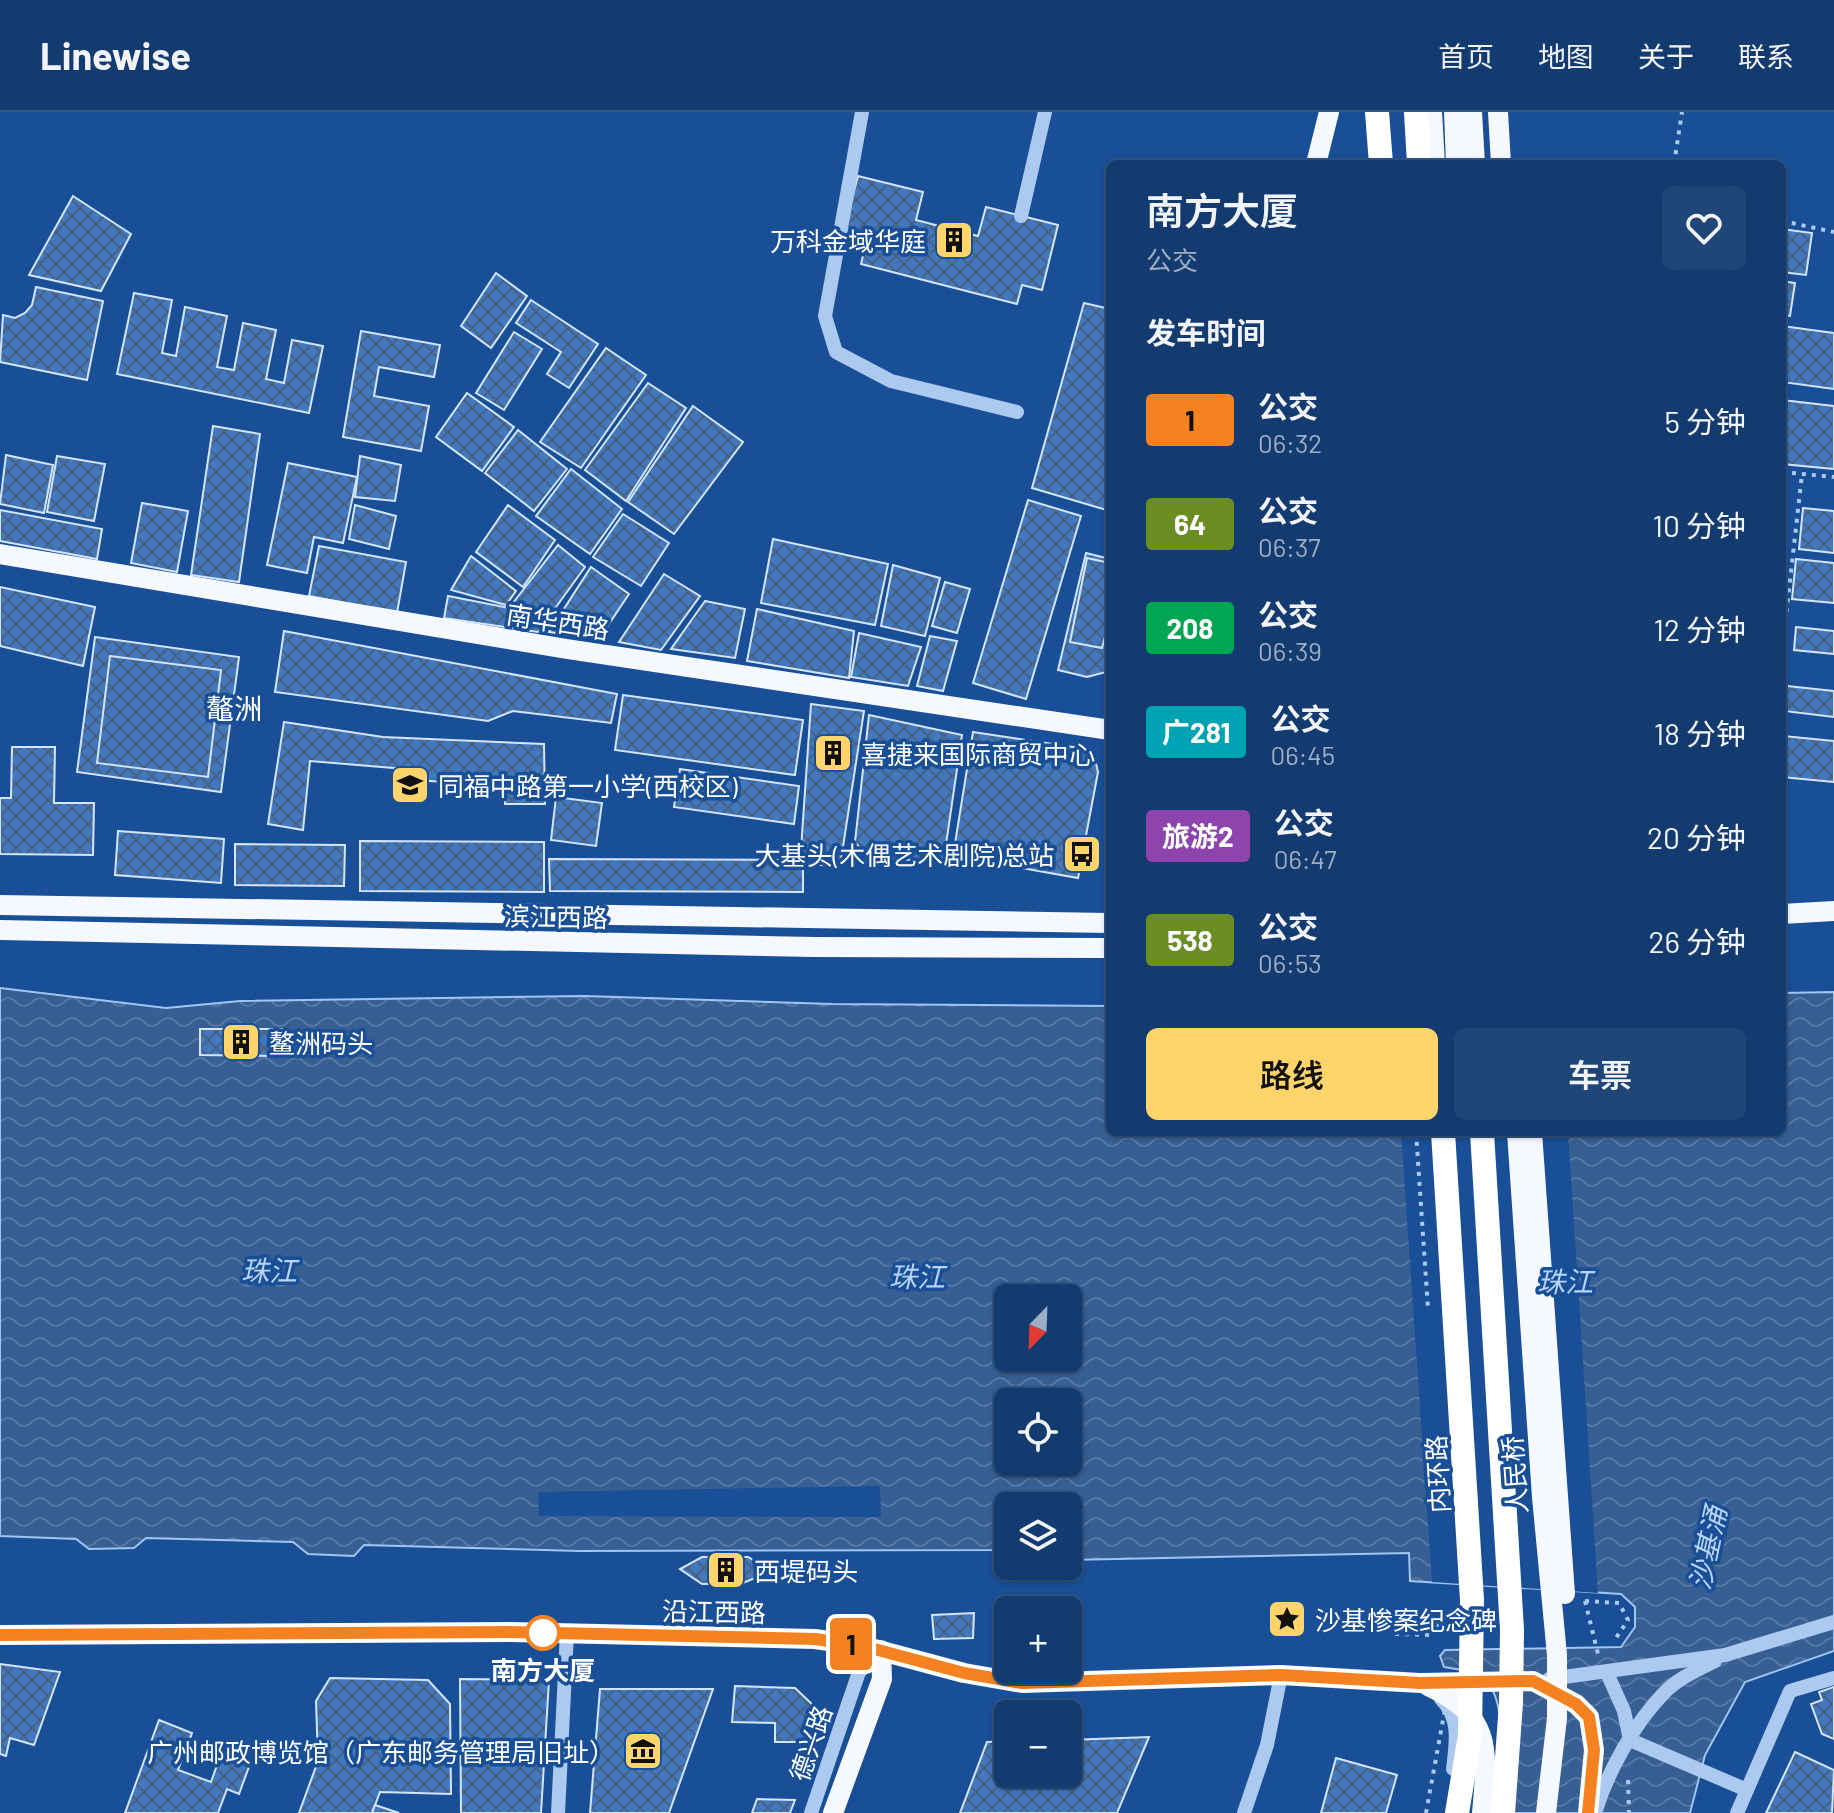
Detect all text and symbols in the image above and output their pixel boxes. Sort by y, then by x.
text: Linewise [40,32,191,78]
text: 首页 [1438,39,1494,73]
text: 地图 [1538,39,1594,73]
text: 关于 [1638,39,1694,73]
text: 联系 [1738,39,1794,73]
button: heart [1662,186,1746,270]
text: 南方大厦 [1146,187,1298,233]
building icon: 万科金域华庭 [933,219,975,261]
place label: 万科金域华庭 [770,225,926,256]
text: 公交 [1146,244,1198,275]
text: 发车时间 [1146,314,1266,350]
text: 公交 [1258,388,1318,424]
text: 1 [1185,403,1195,437]
text: 5 分钟 [1665,403,1746,439]
text: 06:32 [1258,427,1322,458]
text: 公交 [1258,492,1318,528]
text: 64 [1174,507,1206,541]
text: 10 分钟 [1653,507,1746,543]
text: 06:37 [1258,531,1321,562]
text: 公交 [1258,596,1318,632]
street label: 南华西路 [504,598,612,644]
text: 208 [1167,611,1213,645]
text: 12 分钟 [1653,611,1746,647]
text: 06:39 [1258,635,1322,666]
district label: 鼇洲 [206,691,262,725]
text: 公交 [1270,700,1330,736]
text: 广281 [1162,715,1230,749]
text: 18 分钟 [1654,715,1746,751]
building icon: 喜捷来国际商贸中心 [812,732,854,774]
place label: 喜捷来国际商贸中心 [861,738,1095,769]
text: 06:45 [1270,739,1335,770]
school or university icon: 同福中路第一小学(西校区) [389,764,431,806]
place label: 同福中路第一小学(西校区) [438,770,738,801]
text: 公交 [1274,804,1334,840]
text: 旅游2 [1162,819,1234,853]
text: 20 分钟 [1647,819,1746,855]
bus stop icon: 大基头(木偶艺术剧院)总站 [1061,833,1103,875]
place label: 大基头(木偶艺术剧院)总站 [754,839,1054,870]
text: 06:47 [1274,843,1336,874]
street label: 滨江西路 [504,900,608,932]
text: 公交 [1258,908,1318,944]
text: 538 [1167,923,1213,957]
text: 26 分钟 [1648,923,1746,959]
text: 06:53 [1258,947,1322,978]
building icon: 鳌洲码头 [220,1021,262,1063]
place label: 鳌洲码头 [269,1027,373,1058]
button: 路线 [1146,1028,1438,1120]
button: 车票 [1454,1028,1746,1120]
water label: 珠江 [241,1253,300,1287]
water label: 珠江 [889,1259,948,1293]
water label: 珠江 [1537,1264,1596,1298]
north arrow [994,1284,1082,1372]
map controls [994,1284,1082,1788]
button: locate [994,1388,1082,1476]
street label: 内环路 [1419,1434,1455,1514]
street label: 人民桥 [1496,1435,1532,1515]
button: layers [994,1492,1082,1580]
water label: 沙基涌 [1682,1500,1733,1593]
building icon: 西堤码头 [705,1549,747,1591]
place label: 西堤码头 [754,1555,858,1586]
street label: 沿江西路 [662,1595,766,1627]
button: + [994,1596,1082,1684]
place icon: 沙基惨案纪念碑 [1266,1598,1308,1640]
place label: 沙基惨案纪念碑 [1315,1604,1497,1635]
marker: 南方大厦 [526,1616,560,1650]
line badge: 1 [825,1618,877,1670]
text: 1 [846,1627,856,1661]
place label: 南方大厦 [491,1654,595,1685]
button: − [994,1700,1082,1788]
street label: 德兴路 [783,1701,837,1785]
museum icon: 广州邮政博览馆（广东邮务管理局旧址） [622,1730,664,1772]
place label: 广州邮政博览馆（广东邮务管理局旧址） [147,1736,615,1767]

